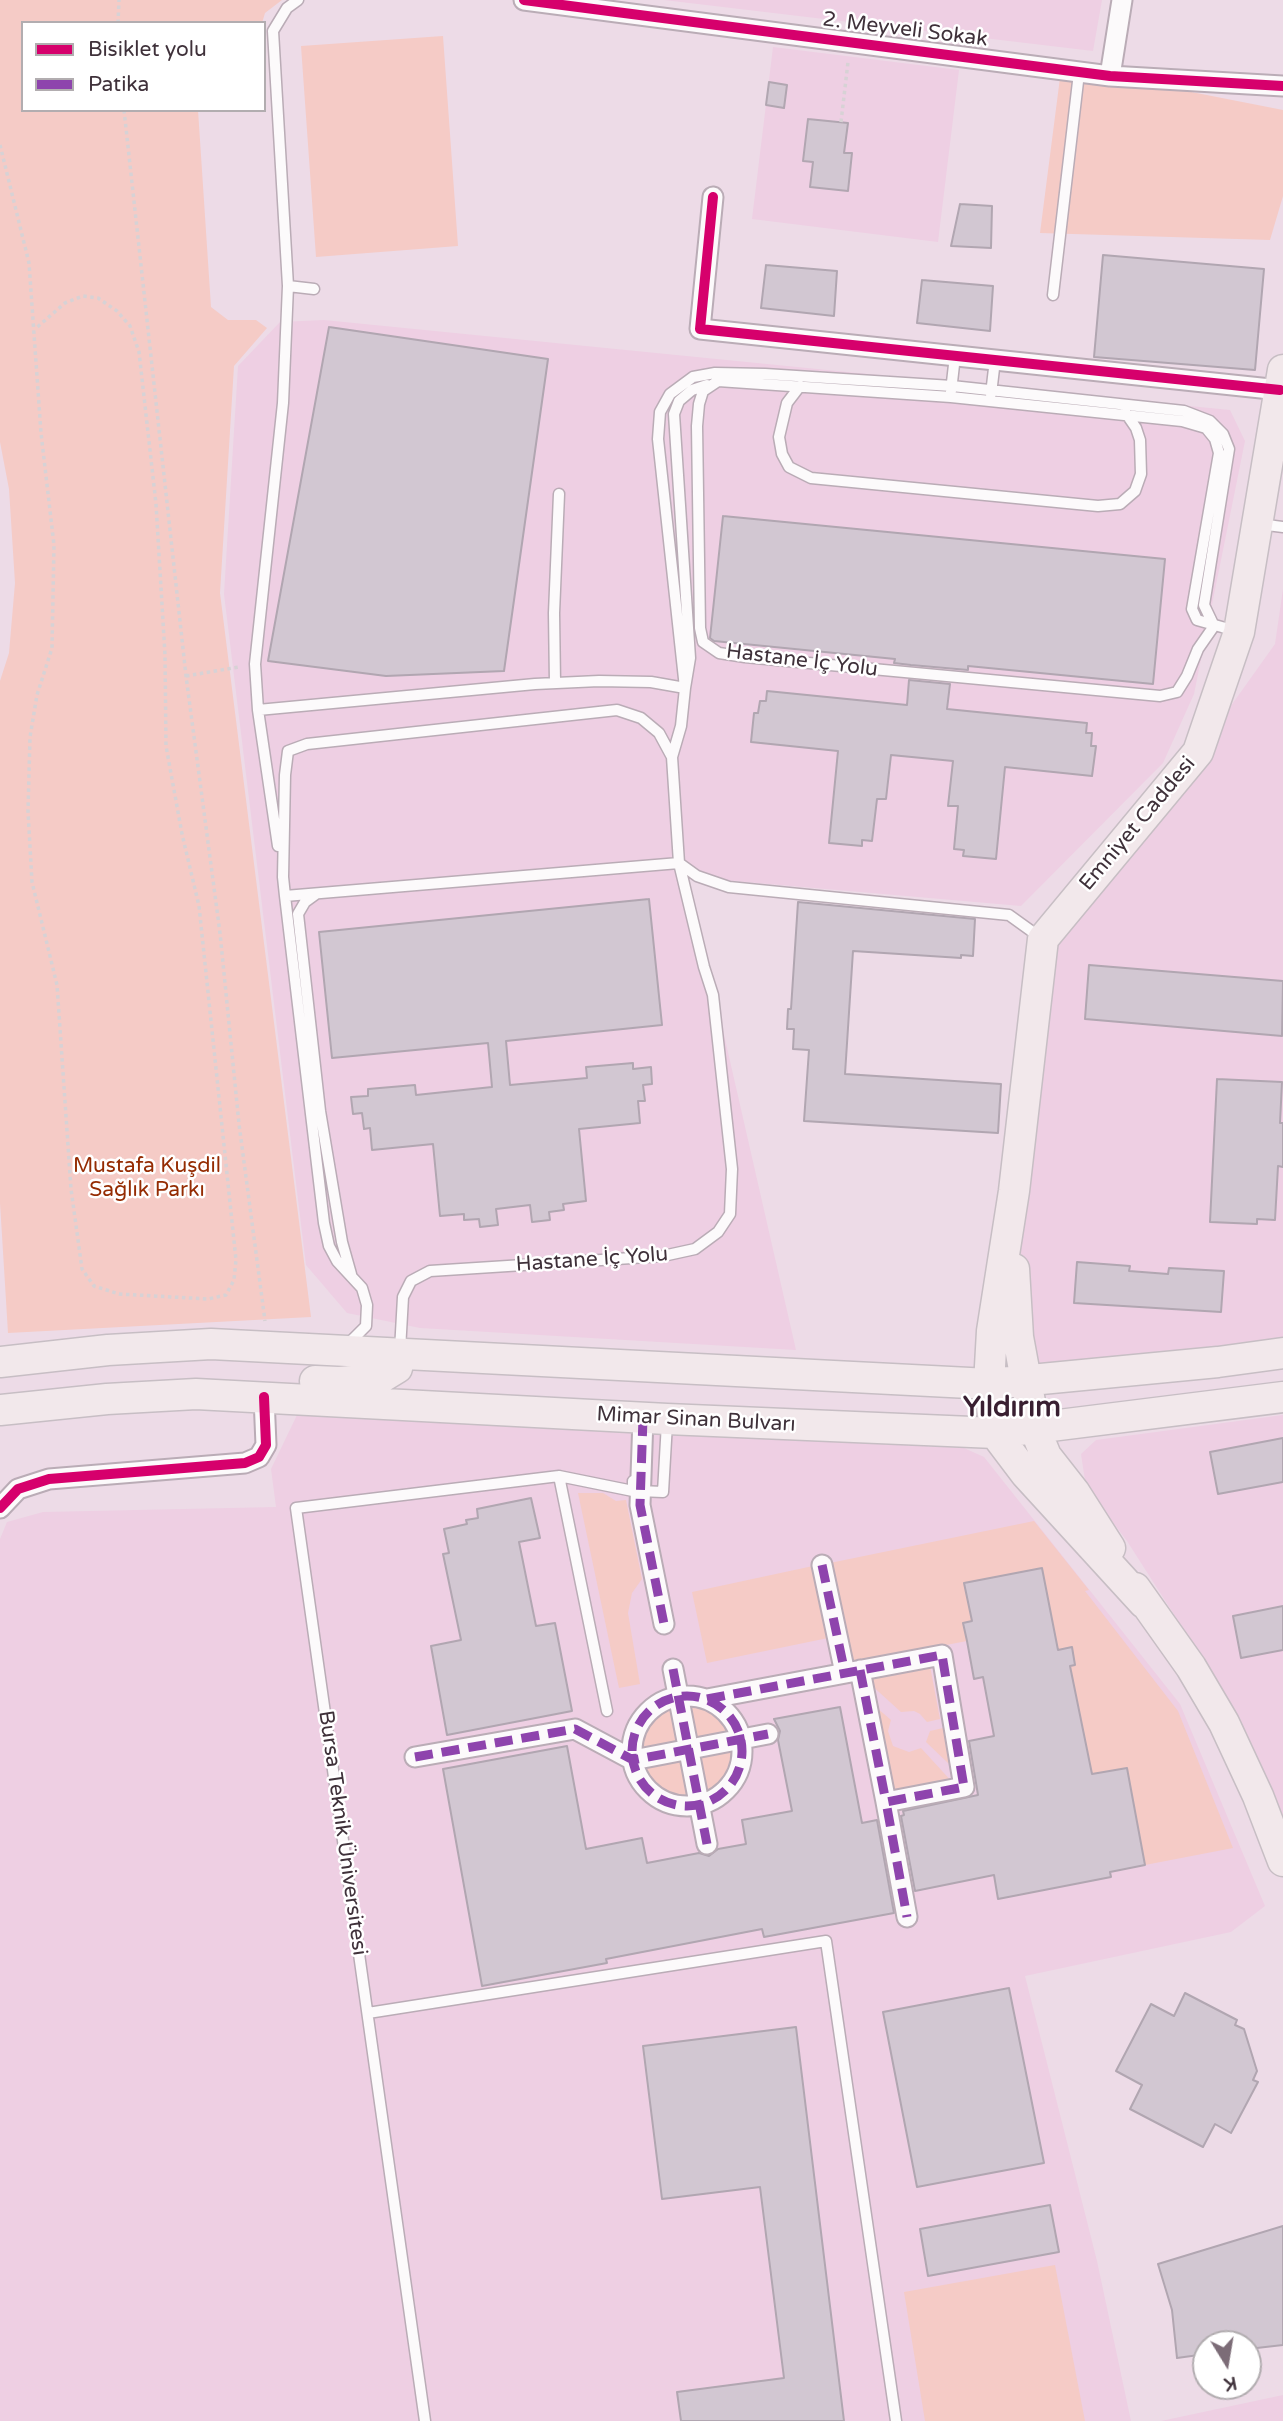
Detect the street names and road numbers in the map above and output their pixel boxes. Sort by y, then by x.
street label: 2. Meyveli Sokak [821,7,989,53]
street label: Hastane İç Yolu [725,639,879,683]
street label: Emniyet Caddesi [1075,752,1201,896]
street label: Hastane İç Yolu [515,1242,669,1278]
street label: Mimar Sinan Bulvarı [596,1402,796,1438]
street label: Bursa Teknik Üniversitesi [312,1709,372,1957]

